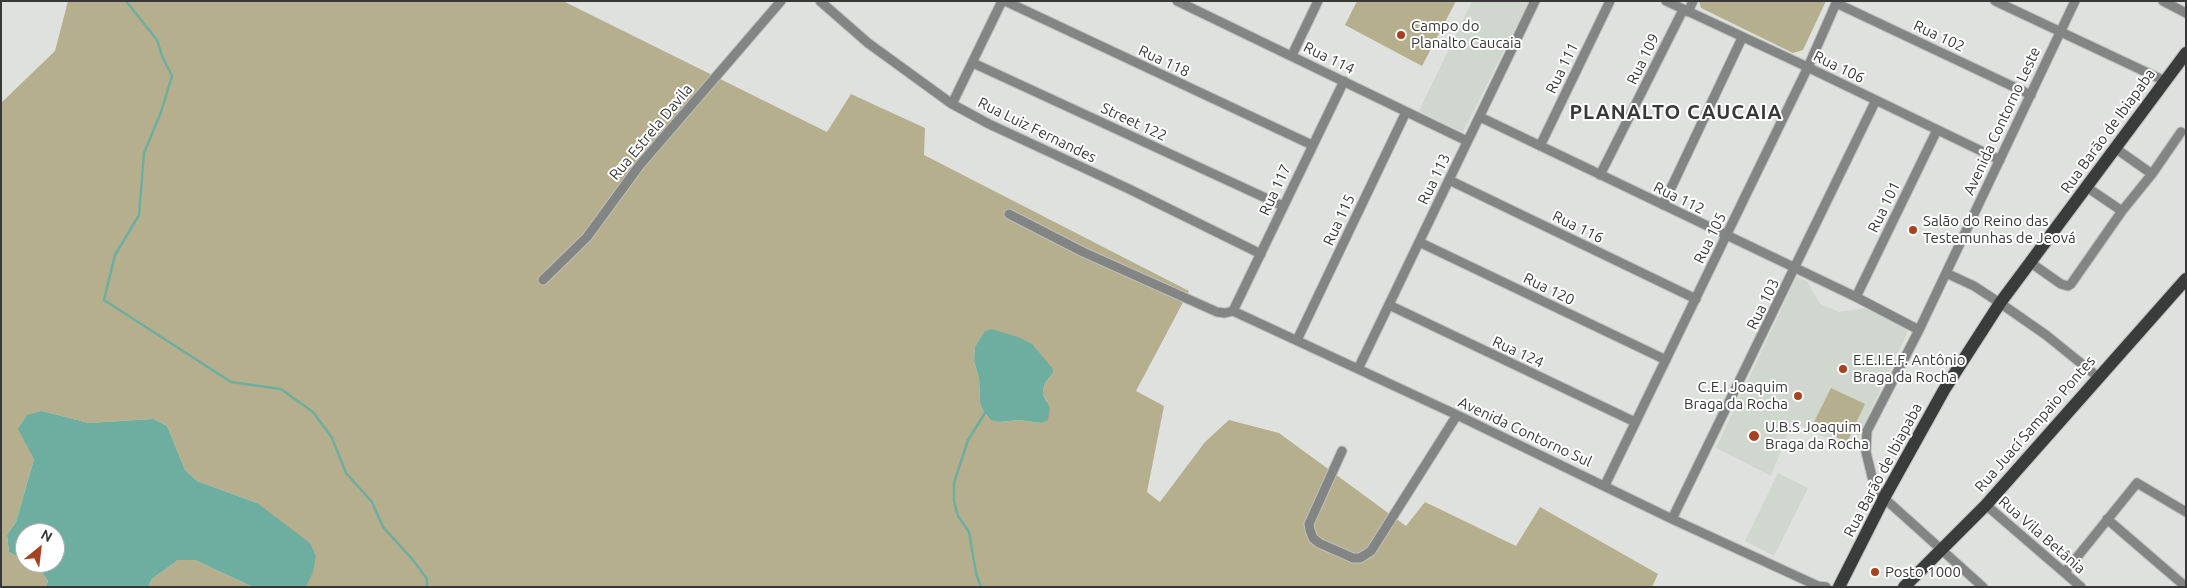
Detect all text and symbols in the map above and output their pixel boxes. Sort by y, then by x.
street label: Rua 102 [1911,16,1967,56]
place label: Campo do Planalto Caucaia [1411,17,1521,52]
marker: Campo do Planalto Caucaia [1395,29,1407,41]
street label: Rua 109 [1623,31,1663,87]
street label: Rua 114 [1301,38,1357,78]
street label: Rua 111 [1542,40,1582,96]
street label: Rua 118 [1136,41,1192,81]
street label: Avenida Contorno Leste [1960,44,2044,198]
street label: Rua 106 [1811,47,1867,87]
street label: Rua Barão de Ibiapaba [2057,65,2159,197]
street label: Rua Estrela Davila [606,80,696,184]
street label: Rua Luiz Fernandes [975,94,1099,166]
street label: Street 122 [1098,99,1170,145]
district label: PLANALTO CAUCAIA [1567,100,1785,124]
street label: Rua 113 [1414,151,1454,207]
street label: Rua 117 [1255,162,1295,218]
street label: Rua 112 [1651,178,1707,218]
street label: Rua 101 [1864,179,1904,235]
street label: Rua 115 [1319,192,1359,248]
street label: Rua 116 [1550,207,1606,247]
street label: Rua 105 [1690,210,1730,266]
place label: Salão do Reino das Testemunhas de Jeová [1923,212,2076,247]
marker: Salão do Reino das Testemunhas de Jeová [1907,224,1919,236]
street label: Rua 120 [1521,269,1577,309]
street label: Rua 103 [1743,276,1783,332]
street label: Rua 124 [1490,332,1546,372]
place label: E.E.I.E.F. Antônio Braga da Rocha [1853,351,1965,386]
street label: Rua Juací Sampaio Pontes [1971,352,2099,496]
marker: E.E.I.E.F. Antônio Braga da Rocha [1837,363,1849,375]
place label: C.E.I Joaquim Braga da Rocha [1684,378,1788,413]
marker: C.E.I Joaquim Braga da Rocha [1792,390,1804,402]
street label: Avenida Contorno Sul [1455,393,1595,471]
street label: Rua Barão de Ibiapaba [1840,400,1926,540]
place label: U.B.S Joaquim Braga da Rocha [1765,418,1869,453]
marker: U.B.S Joaquim Braga da Rocha [1747,429,1761,443]
street label: Rua Vila Betânia [1995,492,2089,578]
north arrow [15,523,65,573]
text: N [38,526,55,545]
place label: Posto 1000 [1885,563,1961,581]
marker: Posto 1000 [1869,566,1881,578]

